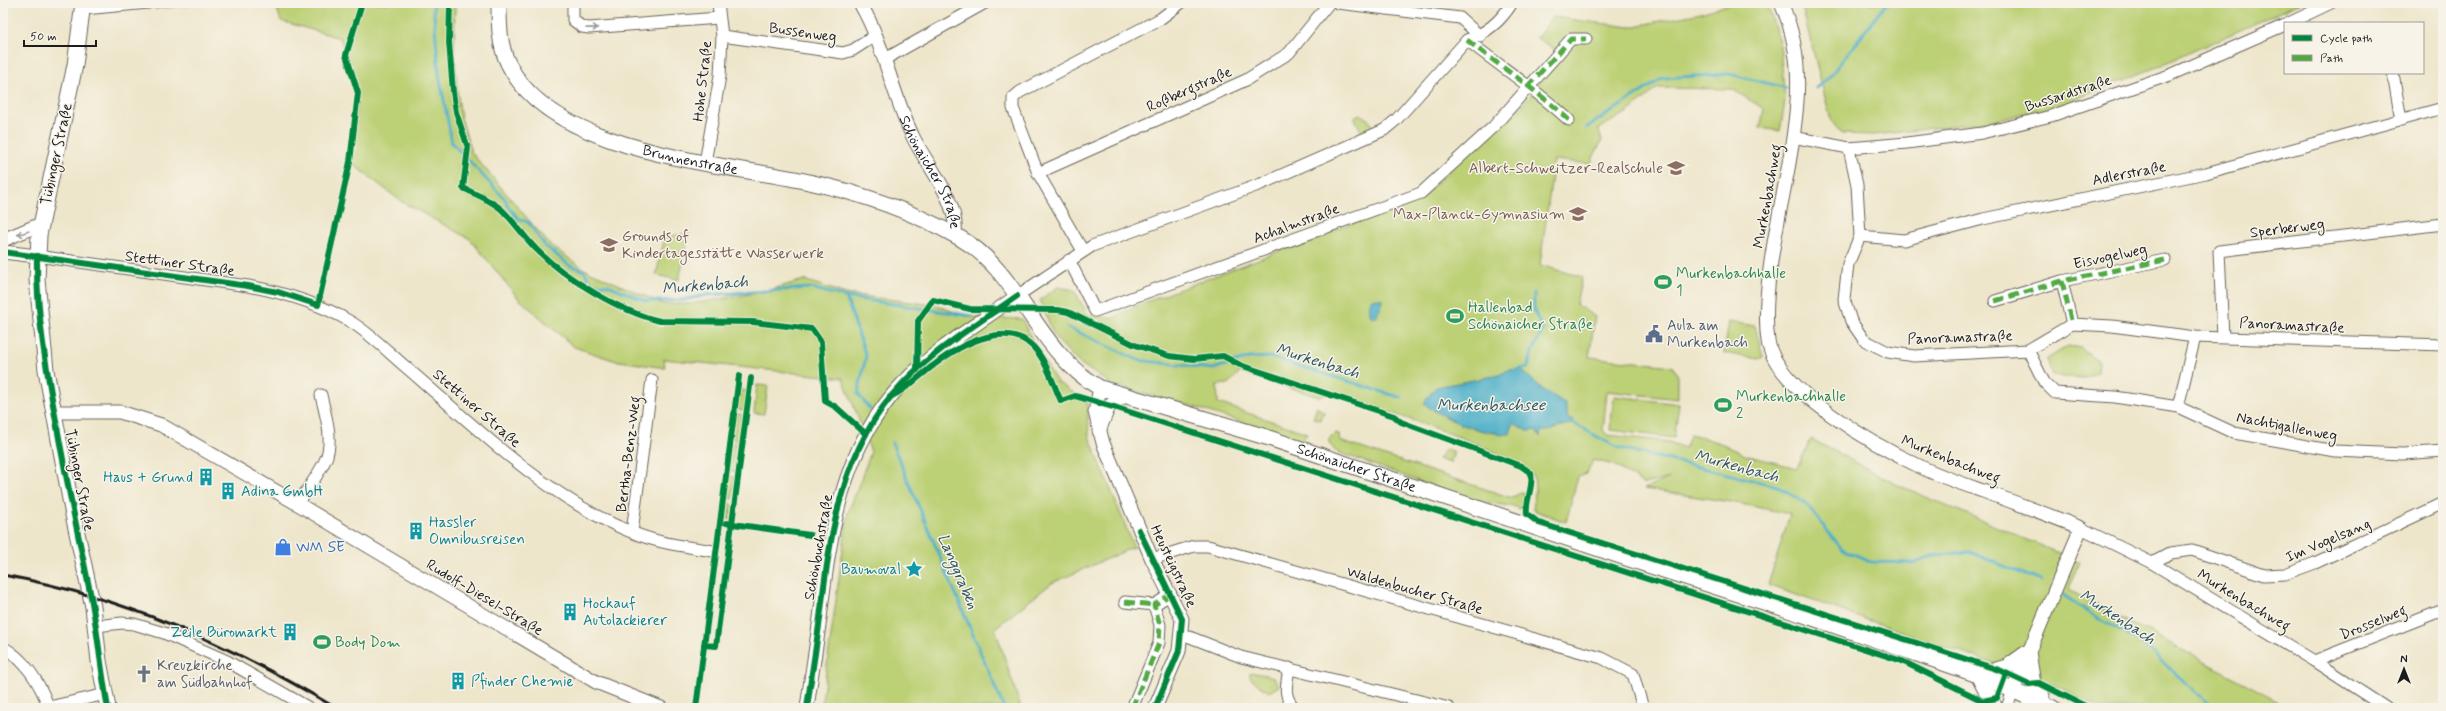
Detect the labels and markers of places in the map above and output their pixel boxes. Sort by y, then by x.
school or university icon: Albert-Schweitzer-Realschule [1666,158,1686,178]
place label: Albert-Schweitzer-Realschule [1469,159,1663,179]
school or university icon: Max-Planck-Gymnasium [1568,204,1588,224]
place label: Max-Planck-Gymnasium [1393,205,1565,225]
place label: Grounds of Kindertagesstätte Wasserwerk [622,227,824,265]
school or university icon: Grounds of Kindertagesstätte Wasserwerk [599,235,619,255]
place label: Murkenbachhalle 1 [1676,264,1786,301]
sports icon: Murkenbachhalle 1 [1653,272,1673,292]
place label: Hallenbad Schönaicher Straße [1468,298,1593,335]
sports icon: Hallenbad Schönaicher Straße [1445,306,1465,326]
place label: Aula am Murkenbach [1667,316,1748,353]
public building icon: Aula am Murkenbach [1644,324,1664,344]
place label: Murkenbachhalle 2 [1736,387,1846,424]
sports icon: Murkenbachhalle 2 [1713,395,1733,415]
building icon: Haus + Grund [196,467,216,487]
place label: Haus + Grund [103,468,193,488]
building icon: Adina GmbH [218,481,238,501]
place label: Adina GmbH [241,482,323,502]
place label: Hassler Omnibusreisen [429,513,525,550]
building icon: Hassler Omnibusreisen [406,521,426,541]
shop icon: WM SE [273,537,293,557]
place label: WM SE [296,538,345,558]
place icon: Baumoval [904,559,924,579]
place label: Baumoval [841,560,901,580]
place label: Hockauf Autolackierer [583,594,667,631]
building icon: Hockauf Autolackierer [560,602,580,622]
building icon: Zeile Büromarkt [280,622,300,642]
place label: Zeile Büromarkt [170,623,277,643]
sports icon: Body Dom [312,632,332,652]
place label: Body Dom [335,633,400,653]
place label: Kreuzkirche am Südbahnhof [157,656,253,693]
church icon: Kreuzkirche am Südbahnhof [134,664,154,684]
building icon: Pfinder Chemie [448,671,468,691]
place label: Pfinder Chemie [471,672,574,692]

